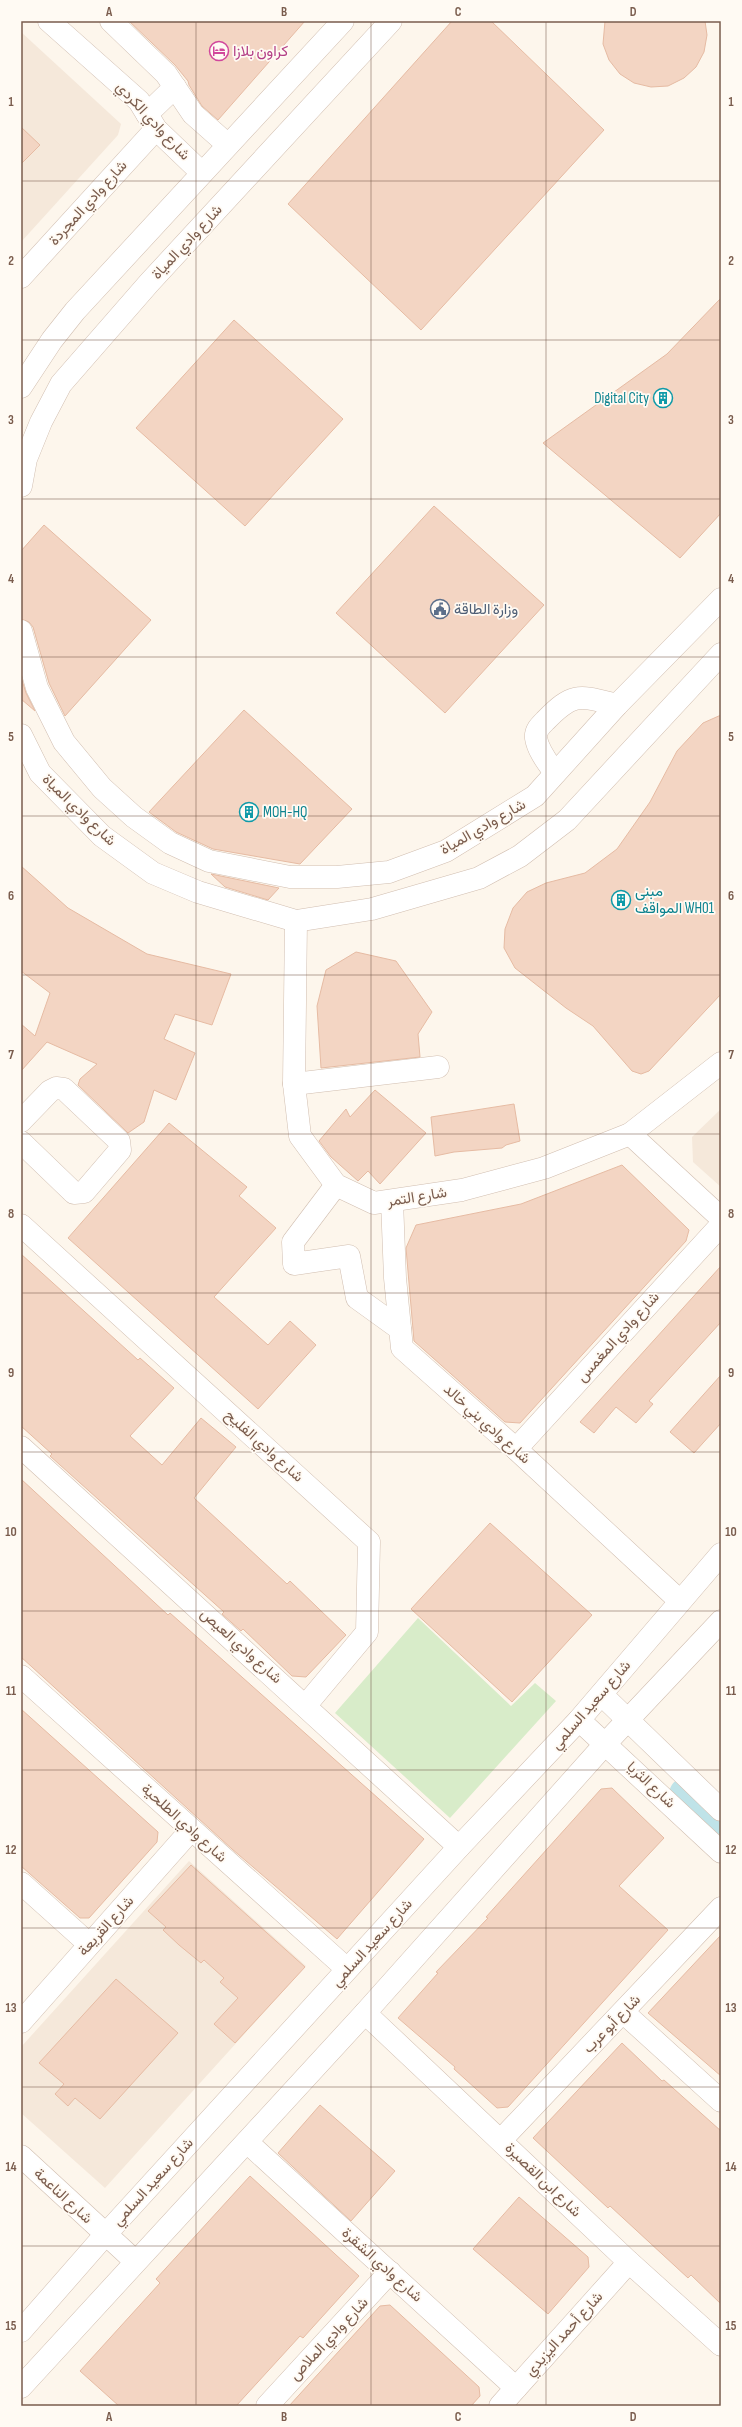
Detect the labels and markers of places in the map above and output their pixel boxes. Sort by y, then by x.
hotel icon: كراون بلازا [208,40,230,62]
place label: كراون بلازا [233,42,288,61]
building icon: Digital City [652,387,674,409]
place label: Digital City [594,389,649,408]
public building icon: وزارة الطاقة [429,598,451,620]
place label: وزارة الطاقة [454,600,518,619]
building icon: MOH-HQ [238,801,260,823]
place label: MOH-HQ [263,803,307,822]
place label: مبنى المواقف WH01 [635,882,715,918]
building icon: مبنى المواقف WH01 [610,889,632,911]

